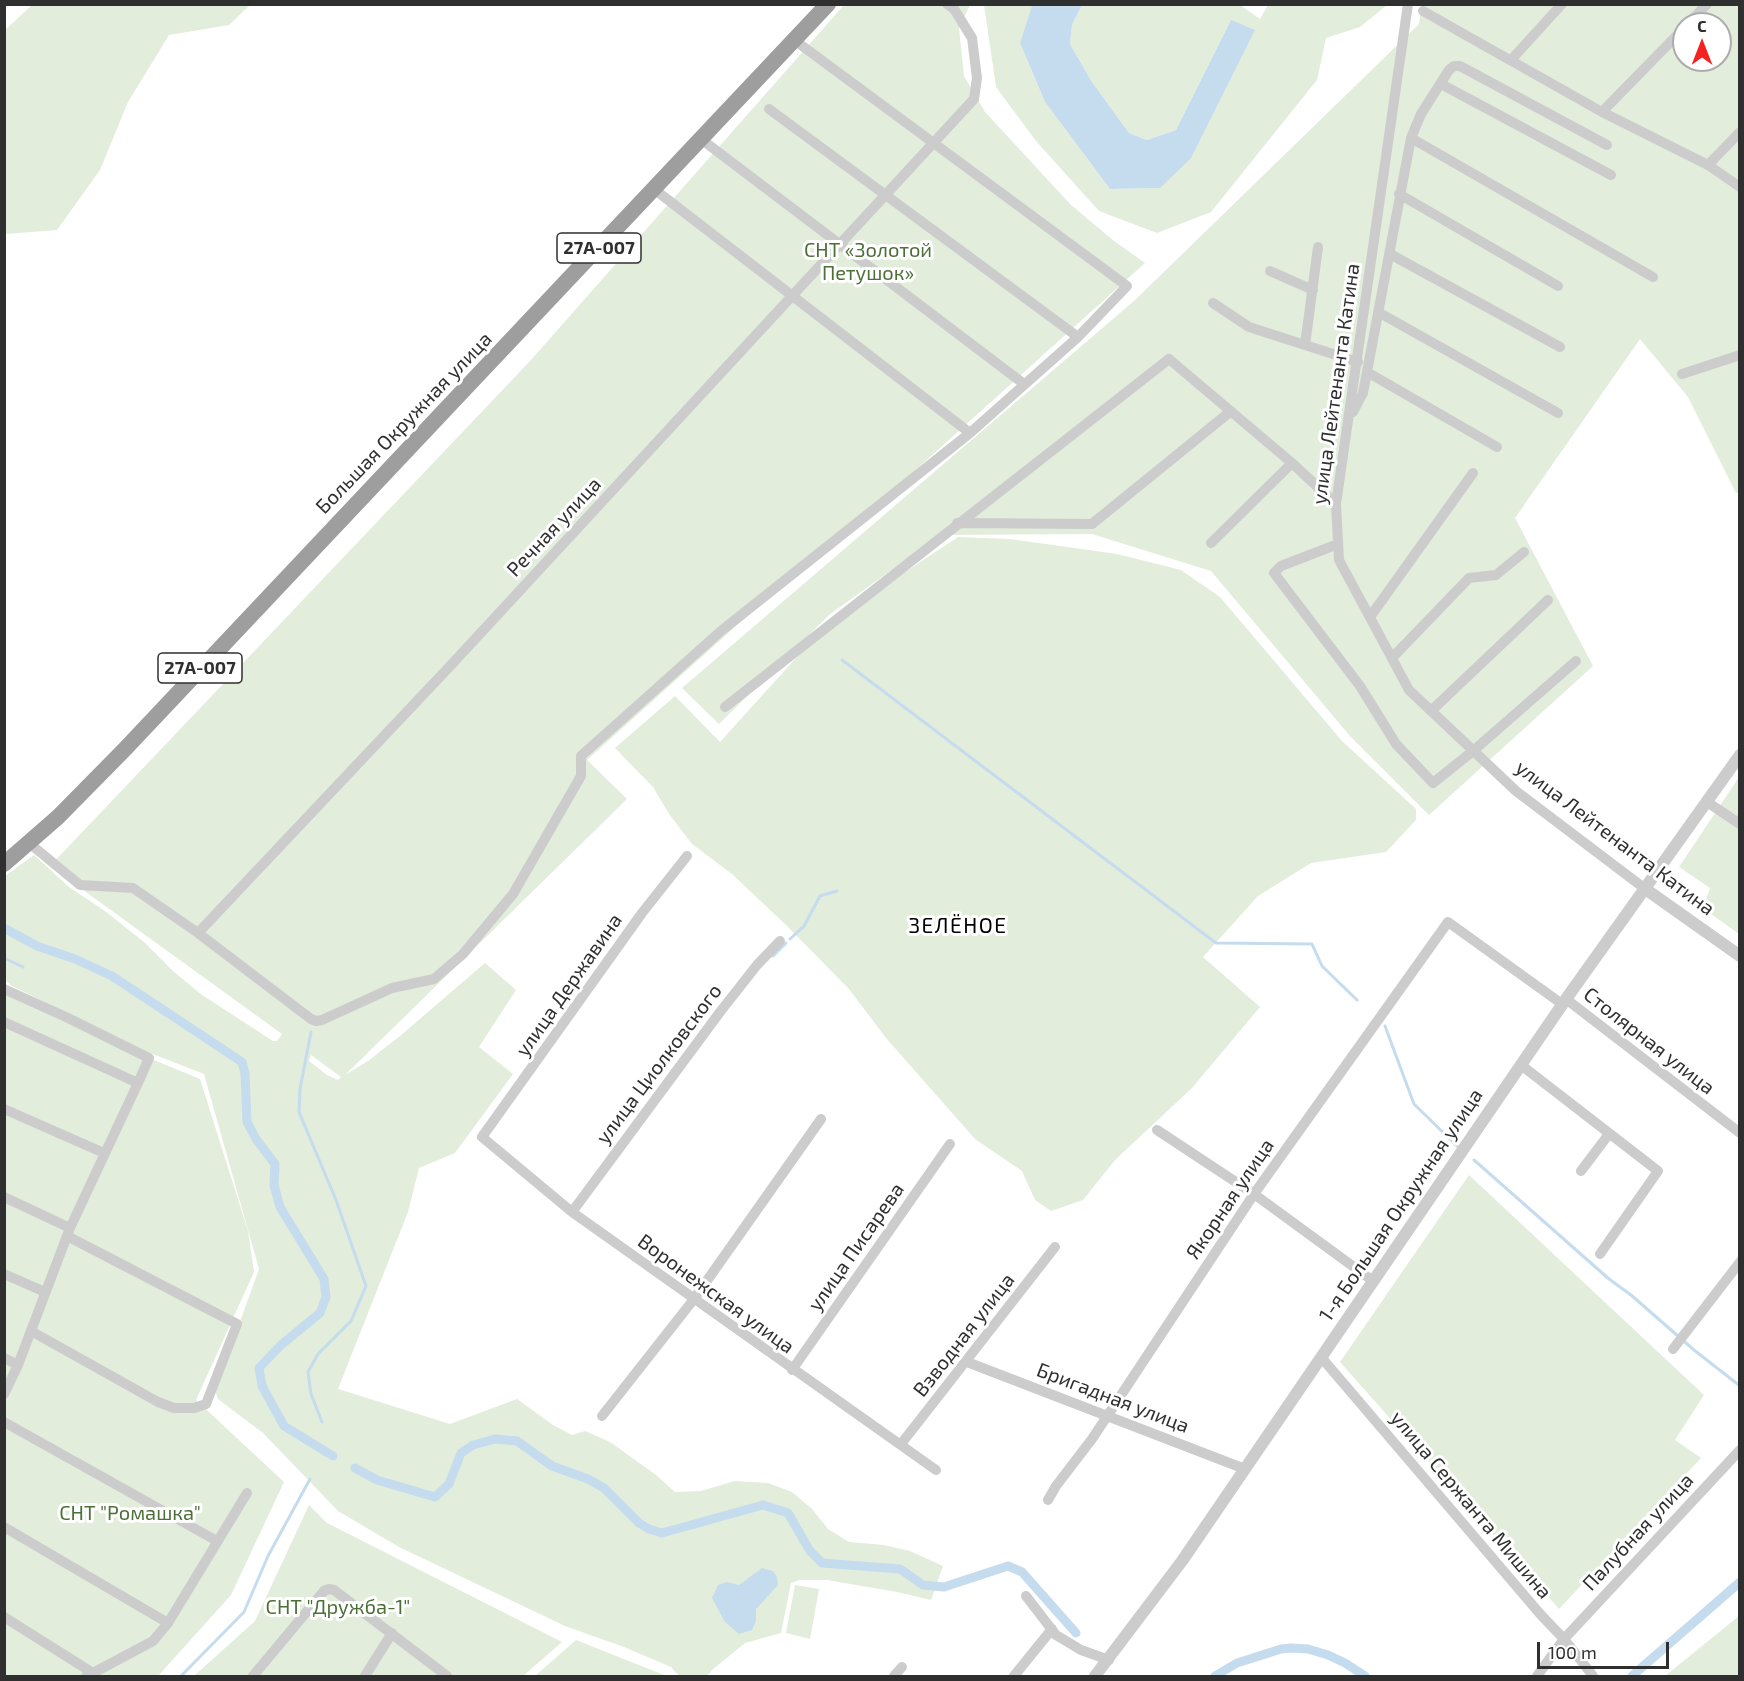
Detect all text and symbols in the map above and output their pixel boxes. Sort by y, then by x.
north arrow [1672,12,1732,72]
text: С [1697,16,1707,35]
road number: 27А-007 [557,233,641,263]
park label: СНТ «Золотой Петушок» [804,238,932,285]
street label: улица Лейтенанта Катина [1307,262,1365,506]
street label: Большая Окружная улица [311,327,497,519]
street label: Речная улица [502,472,606,582]
road number: 27А-007 [158,653,242,683]
street label: улица Лейтенанта Катина [1511,755,1719,921]
street label: улица Державина [511,909,627,1061]
district label: ЗЕЛЁНОЕ [908,913,1008,939]
street label: улица Циолковского [591,979,727,1149]
street label: Столярная улица [1579,982,1719,1100]
street label: 1-я Большая Окружная улица [1314,1084,1488,1326]
street label: Якорная улица [1181,1134,1279,1264]
street label: улица Писарева [803,1178,909,1316]
street label: Воронежская улица [633,1229,799,1359]
street label: Взводная улица [908,1268,1020,1402]
street label: Бригадная улица [1033,1358,1193,1438]
street label: улица Сержанта Мишина [1385,1406,1557,1604]
street label: Палубная улица [1578,1468,1698,1596]
park label: СНТ "Ромашка" [59,1501,201,1525]
park label: СНТ "Дружба-1" [266,1595,410,1619]
scale bar [1540,1630,1672,1668]
text: 100 m [1548,1641,1597,1663]

